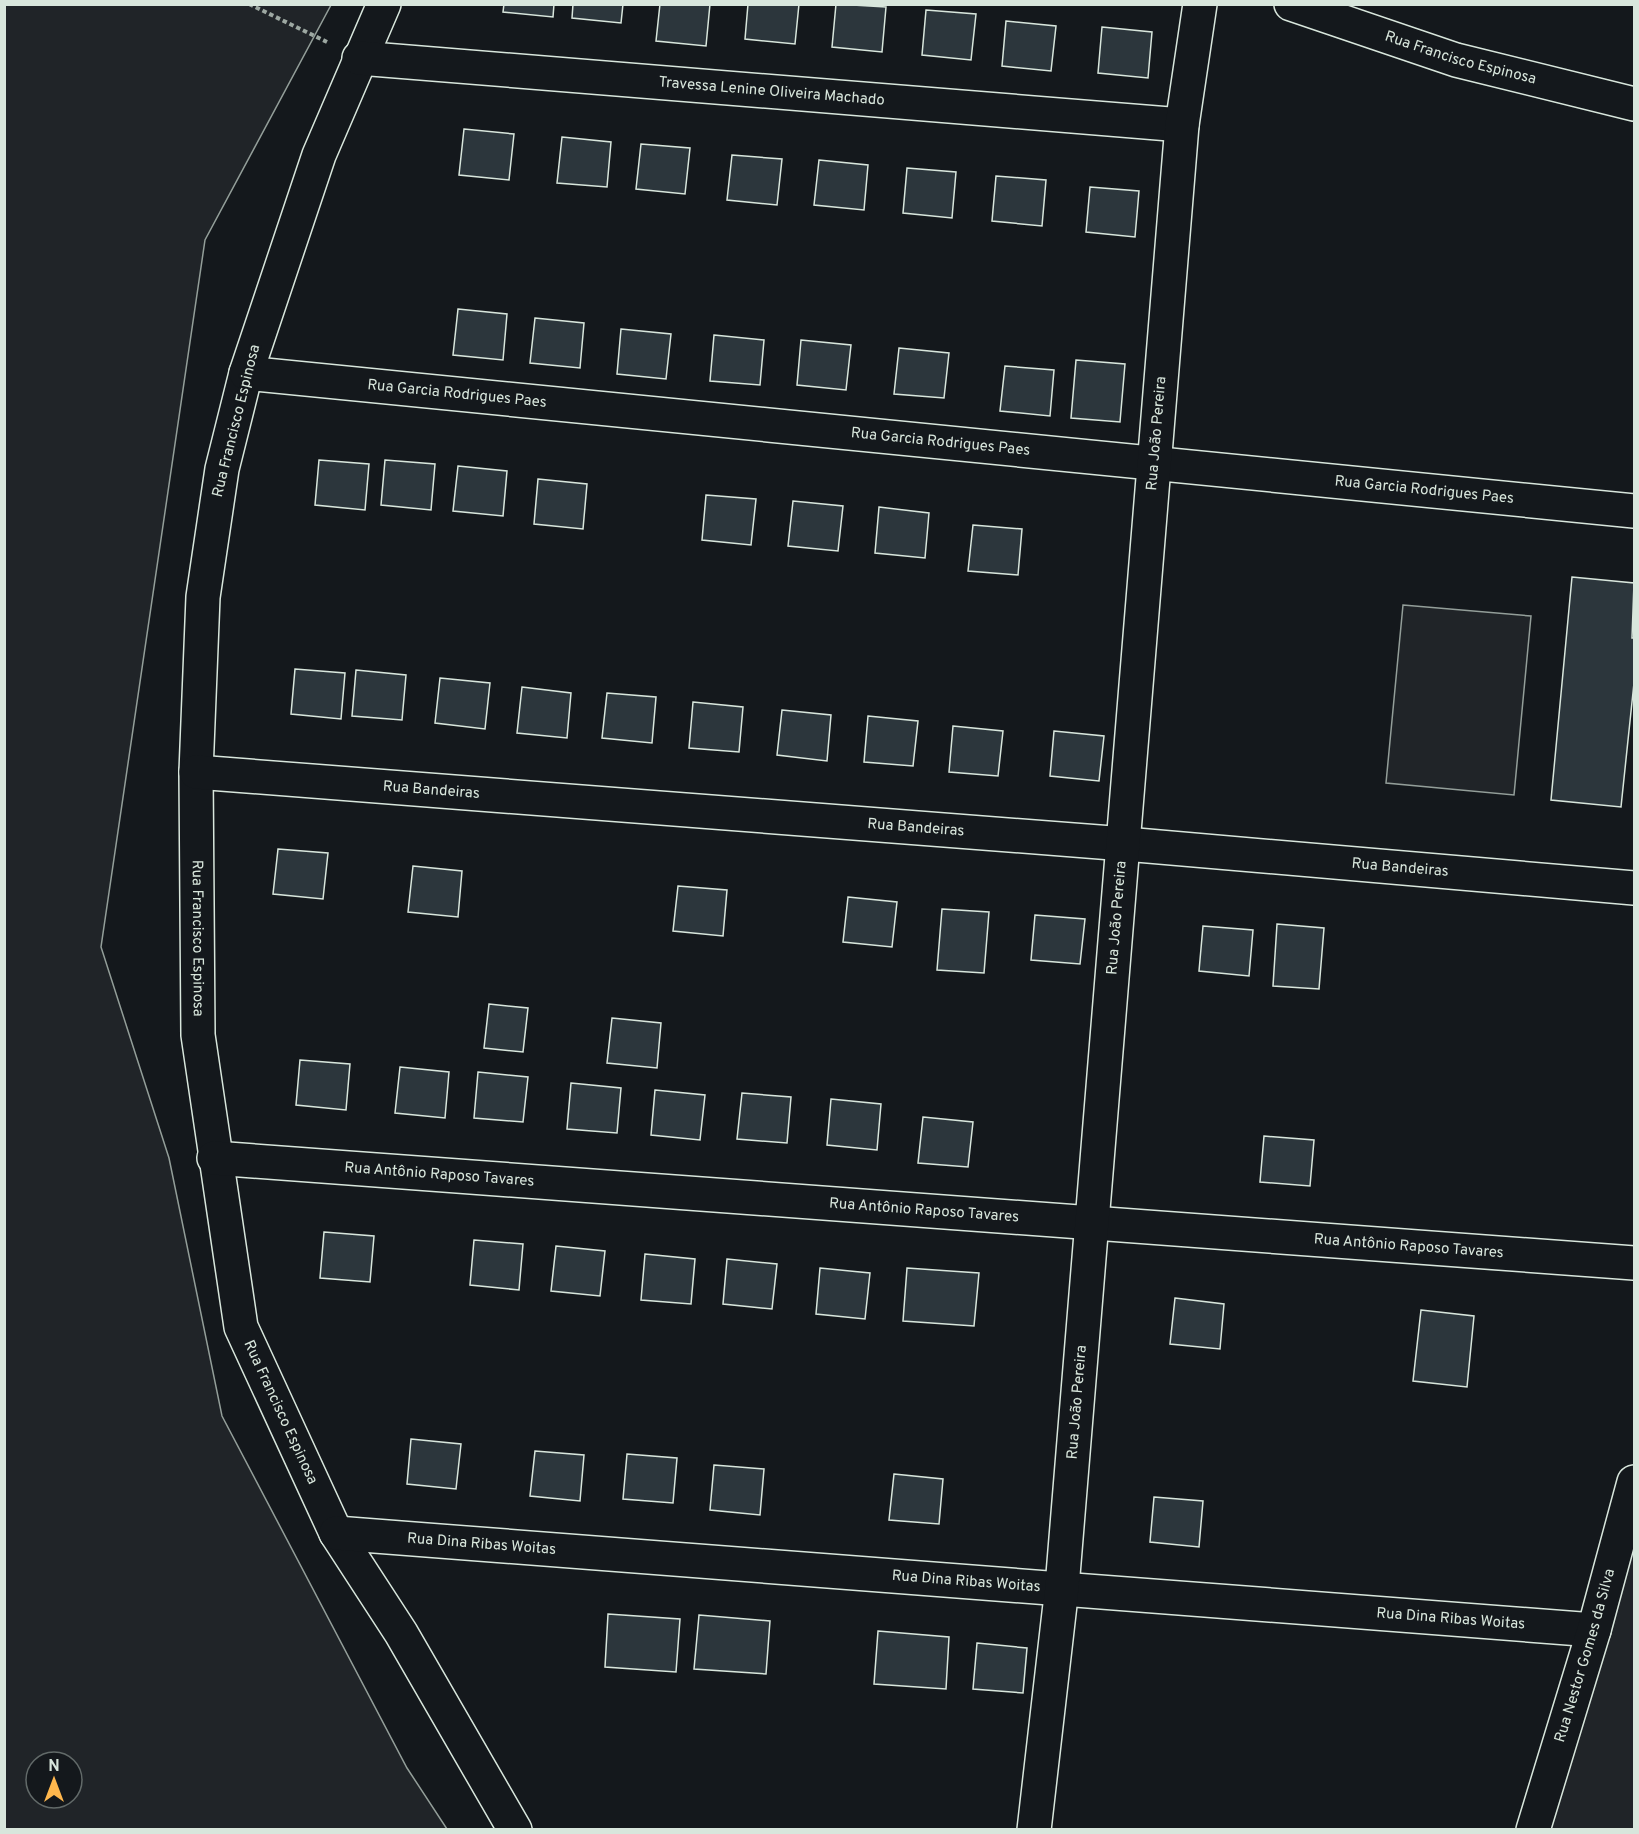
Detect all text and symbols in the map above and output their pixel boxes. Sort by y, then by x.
street label: Rua Francisco Espinosa [1382,27,1538,89]
street label: Travessa Lenine Oliveira Machado [658,73,885,110]
street label: Rua Francisco Espinosa [209,343,265,499]
street label: Rua Garcia Rodrigues Paes [366,376,548,412]
street label: Rua João Pereira [1143,376,1171,491]
street label: Rua Garcia Rodrigues Paes [850,424,1031,460]
street label: Rua Garcia Rodrigues Paes [1334,472,1515,509]
street label: Rua Bandeiras [382,777,481,803]
street label: Rua Bandeiras [867,815,965,841]
street label: Rua Bandeiras [1351,854,1449,881]
street label: Rua Francisco Espinosa [187,860,207,1017]
street label: Rua João Pereira [1103,860,1131,976]
street label: Rua Antônio Raposo Tavares [344,1158,535,1191]
street label: Rua Antônio Raposo Tavares [828,1194,1020,1227]
street label: Rua Antônio Raposo Tavares [1313,1230,1504,1263]
street label: Rua Francisco Espinosa [239,1337,322,1488]
street label: Rua João Pereira [1063,1344,1091,1460]
street label: Rua Dina Ribas Woitas [406,1529,557,1559]
street label: Rua Dina Ribas Woitas [891,1566,1041,1597]
street label: Rua Nestor Gomes da Silva [1551,1567,1620,1745]
street label: Rua Dina Ribas Woitas [1376,1604,1526,1634]
north arrow [24,1750,84,1810]
text: N [48,1757,60,1777]

